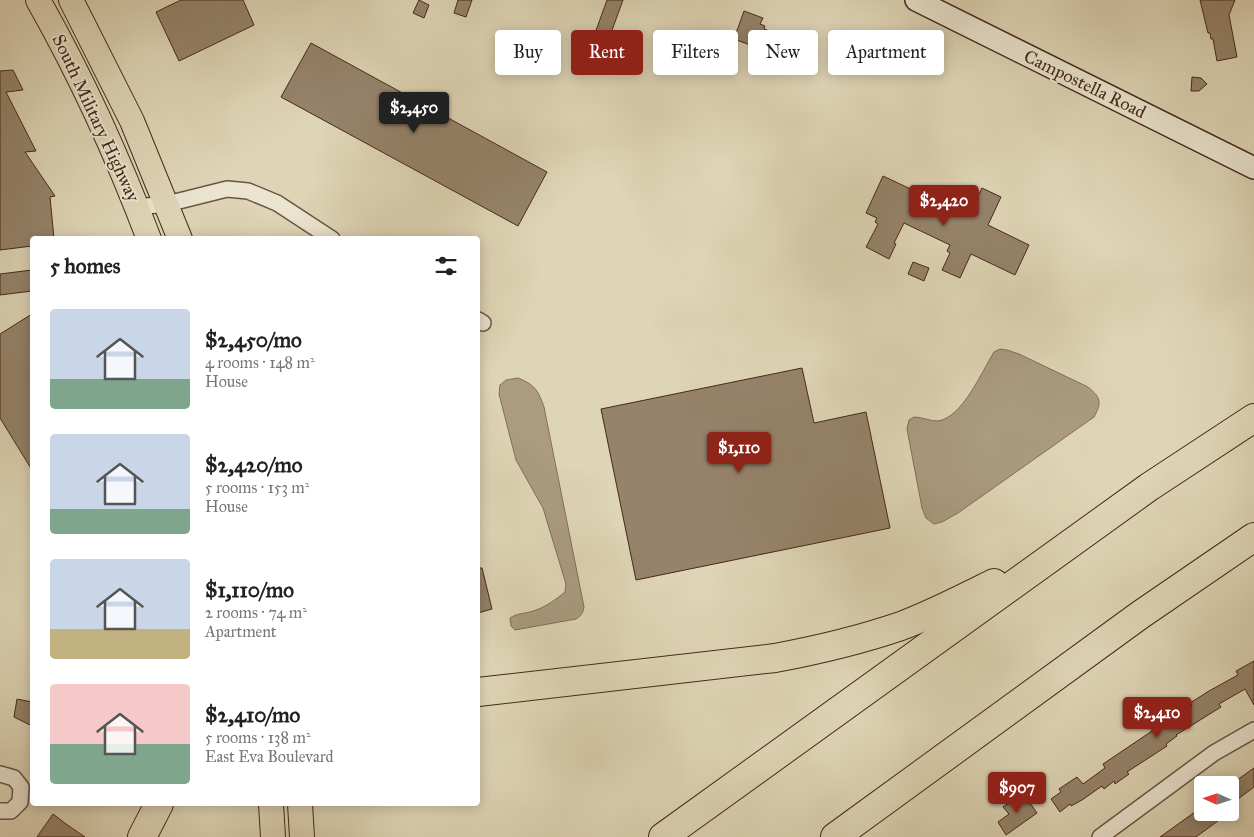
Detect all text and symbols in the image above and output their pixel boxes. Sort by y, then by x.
chip: Buy [495,30,561,75]
chip: Rent [571,30,643,75]
chip: Filters [653,30,738,75]
chip: New [748,30,818,75]
chip: Apartment [828,30,944,75]
street label: South Military Highway [47,31,145,206]
street label: Campostella Road [1020,45,1150,123]
pin: $2,450 [373,92,455,134]
text: $2,450 [390,98,438,117]
pin: $2,420 [903,184,985,227]
text: $2,420 [920,191,968,210]
icon: filters [432,252,460,280]
text: 5 homes [50,253,121,279]
text: $2,450/mo [205,327,302,353]
icon: home [90,329,150,389]
text: 4 rooms · 148 m² [205,353,315,372]
text: House [205,372,248,391]
pin: $1,110 [698,432,780,474]
text: $1,110 [718,438,760,457]
text: $2,420/mo [205,452,302,478]
icon: home [90,454,150,514]
text: 5 rooms · 153 m² [205,478,309,497]
text: House [205,497,248,516]
text: $1,110/mo [205,577,294,603]
icon: home [90,579,150,639]
text: 2 rooms · 74 m² [205,603,307,622]
text: Apartment [205,622,277,641]
pin: $2,410 [1116,696,1198,739]
text: $2,410/mo [205,702,300,728]
text: $2,410 [1134,703,1180,722]
icon: home [90,704,150,764]
text: 5 rooms · 138 m² [205,728,311,747]
text: East Eva Boulevard [205,747,334,766]
pin: $907 [987,772,1047,814]
north arrow [1194,776,1239,821]
map controls [1194,776,1239,821]
text: $907 [999,778,1035,797]

